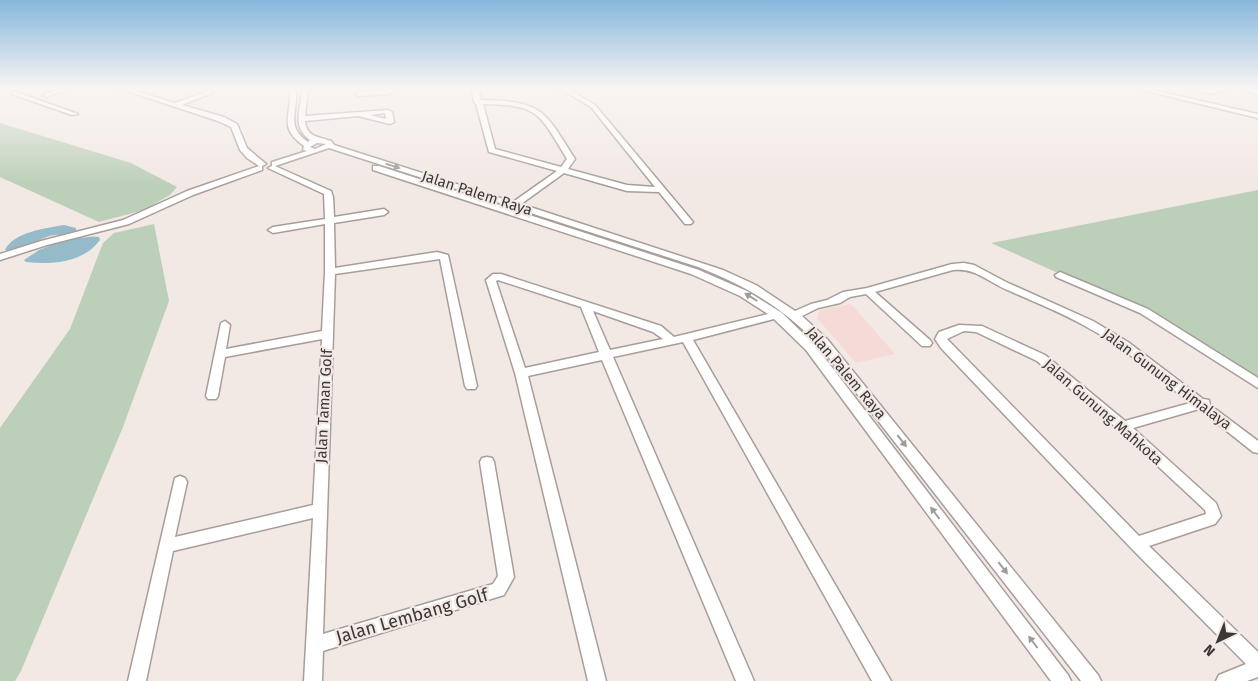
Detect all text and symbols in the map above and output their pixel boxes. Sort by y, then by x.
one-way arrow [386,162,401,170]
street label: Jalan Palem Raya [419,167,535,219]
one-way arrow [744,293,758,302]
street label: Jalan Palem Raya [802,323,890,423]
street label: Jalan Gunung Himalaya [1099,325,1235,433]
street label: Jalan Taman Golf [312,347,336,464]
street label: Jalan Gunung Mahkota [1040,355,1166,469]
one-way arrow [896,434,907,447]
one-way arrow [930,506,940,519]
one-way arrow [997,561,1008,574]
street label: Jalan Lembang Golf [333,583,493,648]
north arrow [1193,616,1243,666]
one-way arrow [1028,635,1038,649]
text: N [1200,641,1219,660]

